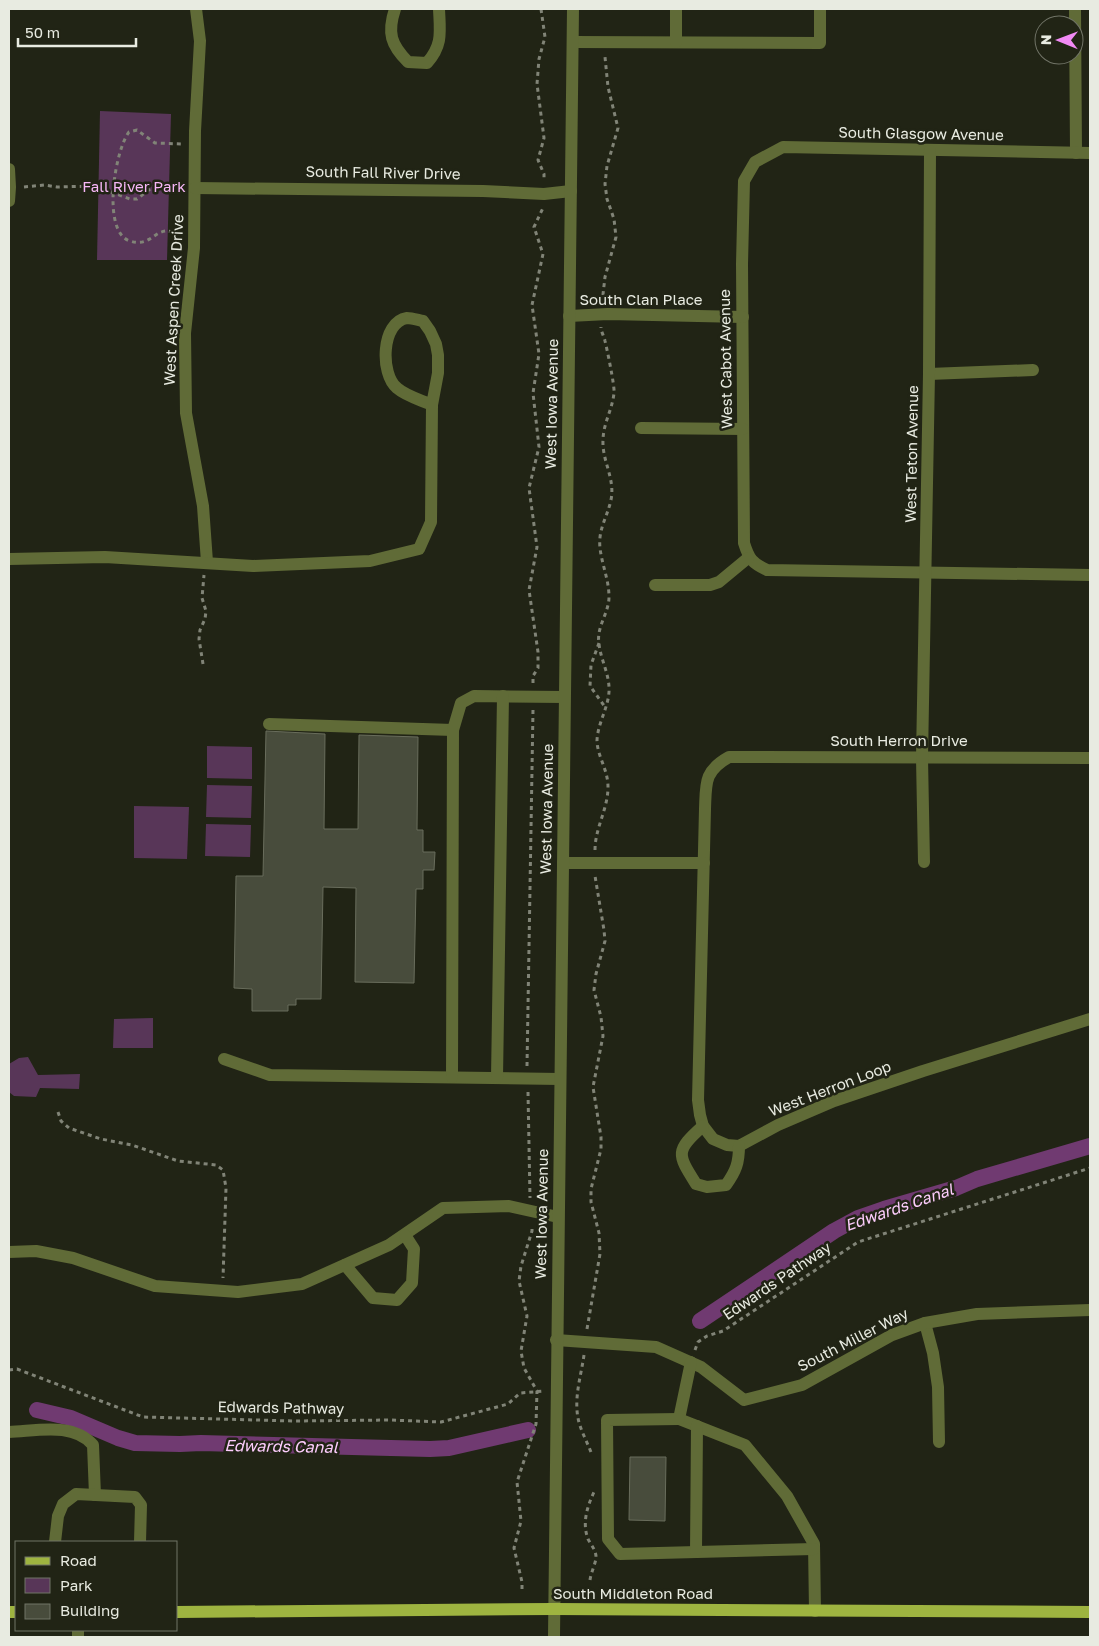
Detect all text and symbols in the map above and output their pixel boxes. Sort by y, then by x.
scale bar [18,15,135,47]
north arrow [1034,15,1084,65]
text: 50 m [25,23,60,41]
text: N [1037,34,1054,45]
street label: South Glasgow Avenue [838,123,1004,143]
street label: South Fall River Drive [305,162,461,182]
park label: Fall River Park [82,177,186,195]
street label: West Aspen Creek Drive [160,213,186,386]
street label: West Cabot Avenue [715,289,735,429]
street label: South Clan Place [579,290,703,308]
street label: West Iowa Avenue [541,338,561,470]
street label: West Teton Avenue [901,385,921,523]
street label: South Herron Drive [830,731,968,749]
street label: West Iowa Avenue [536,743,556,875]
street label: West Herron Loop [766,1056,893,1120]
street label: West Iowa Avenue [531,1148,551,1280]
water label: Edwards Canal [842,1179,957,1235]
street label: Edwards Pathway [719,1237,834,1323]
street label: South Miller Way [794,1303,911,1375]
street label: Edwards Pathway [218,1397,345,1417]
water label: Edwards Canal [224,1435,339,1457]
legend [15,1541,178,1631]
text: Road [60,1551,97,1569]
text: Park [60,1576,93,1594]
street label: South Middleton Road [553,1584,713,1602]
text: Building [60,1601,120,1619]

